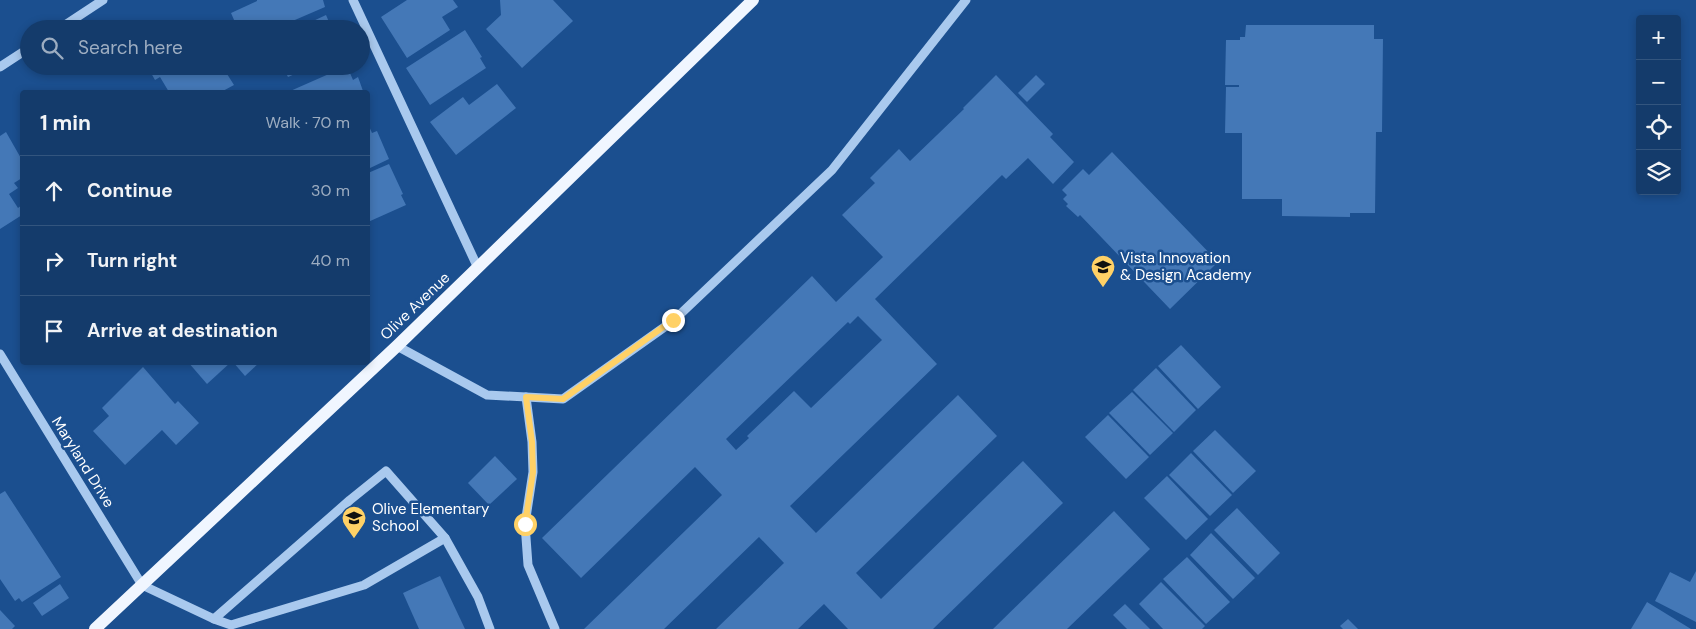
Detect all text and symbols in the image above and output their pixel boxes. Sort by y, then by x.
map controls [1636,15,1681,195]
button: + [1636,15,1681,60]
search box [20,20,370,75]
icon: search [38,34,66,62]
text: Search here [78,35,183,60]
button: − [1636,60,1681,105]
button: locate [1636,105,1681,150]
text: 1 min [40,109,91,137]
text: Walk · 70 m [266,112,350,133]
button: layers [1636,150,1681,195]
icon: ahead [40,177,68,205]
text: Continue [87,178,173,203]
text: 30 m [311,180,350,201]
icon: right [40,247,68,275]
text: Turn right [87,248,177,273]
place label: Vista Innovation & Design Academy [1120,248,1252,285]
text: 40 m [311,250,350,271]
school or university icon: Vista Innovation & Design Academy [1090,254,1116,288]
street label: Olive Avenue [376,268,454,344]
route end [662,309,685,332]
icon: arrive [40,317,68,345]
text: Arrive at destination [87,318,278,343]
street label: Maryland Drive [47,413,119,511]
place label: Olive Elementary School [372,499,490,536]
school or university icon: Olive Elementary School [341,505,367,539]
route start [514,513,537,536]

